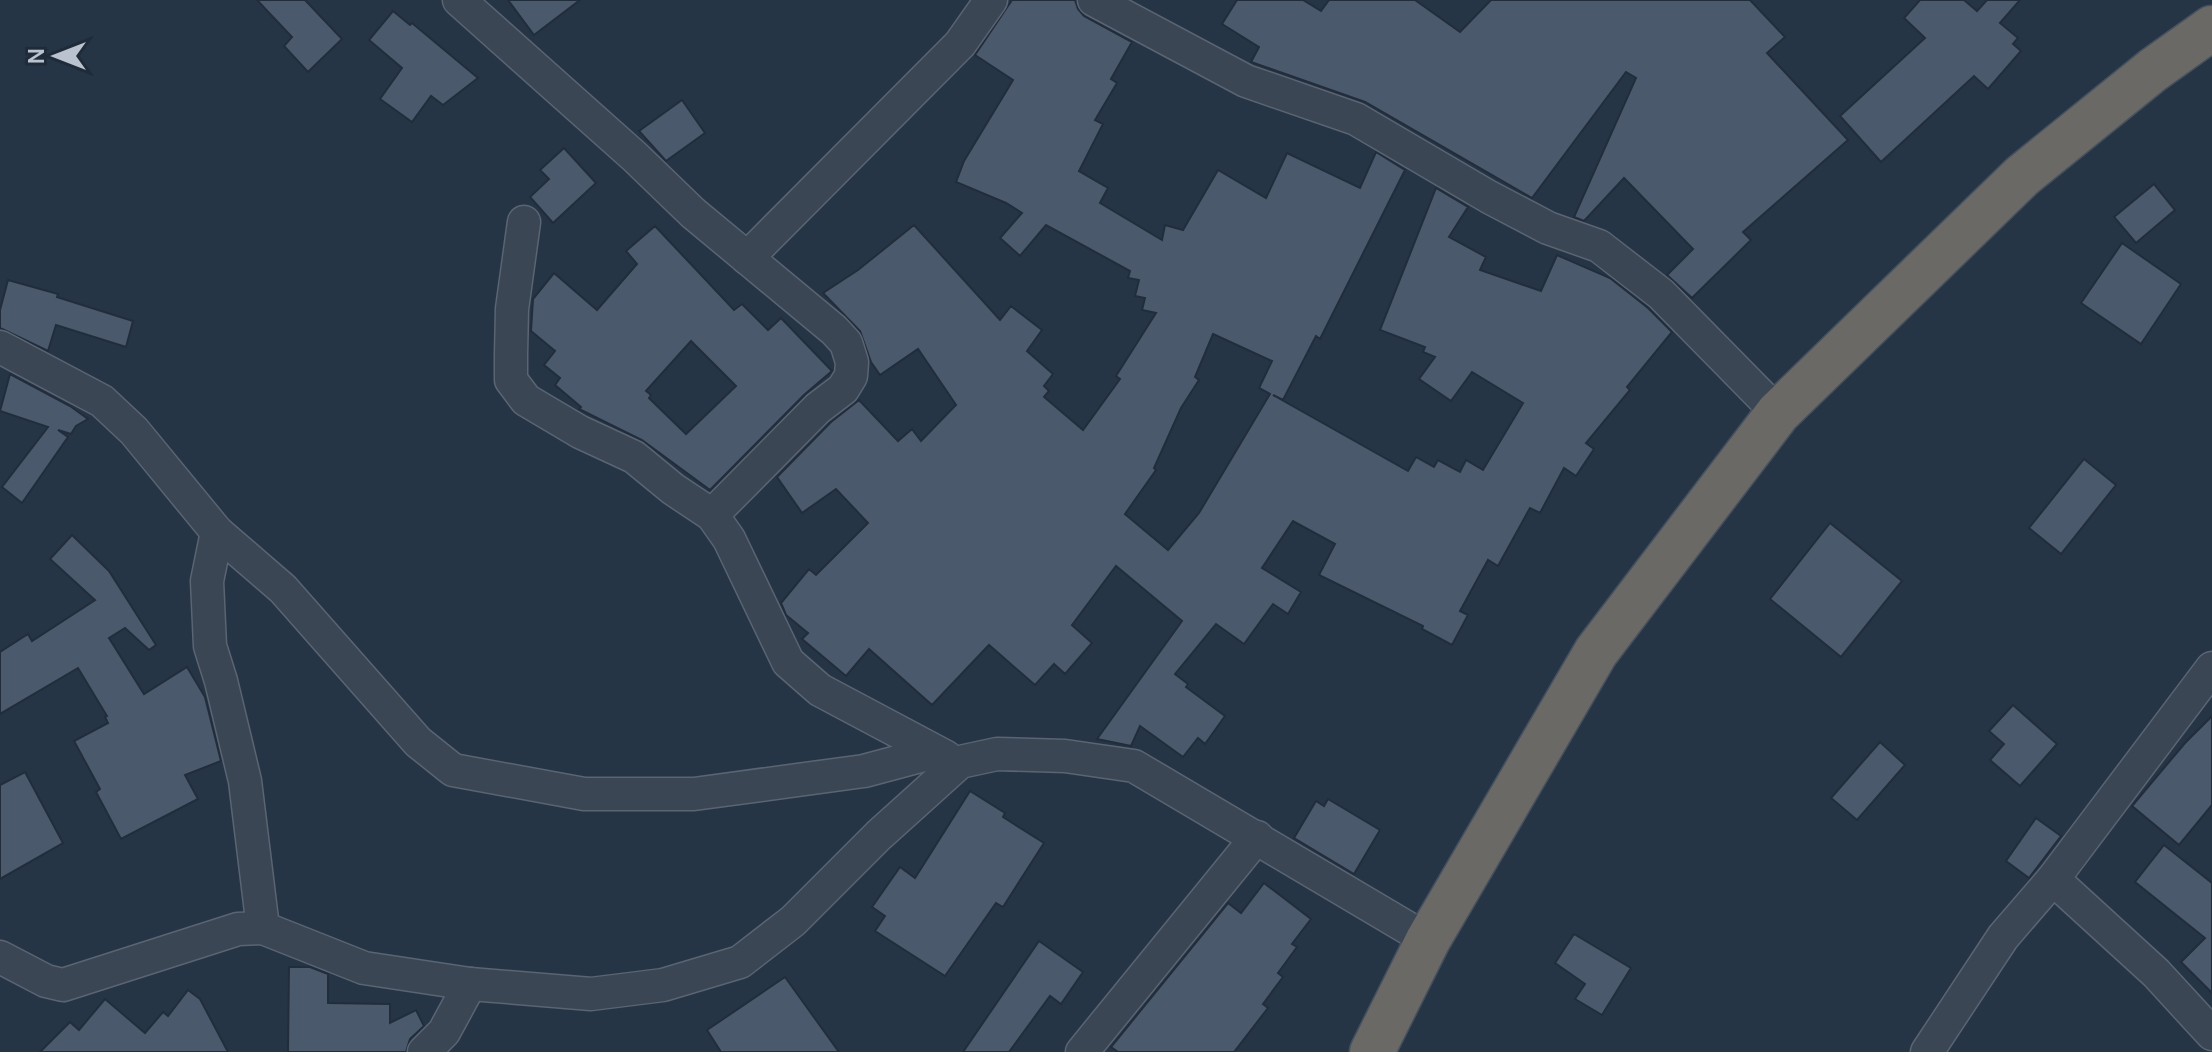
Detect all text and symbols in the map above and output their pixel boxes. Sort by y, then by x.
north arrow [16,16,96,96]
text: N [21,48,51,64]

